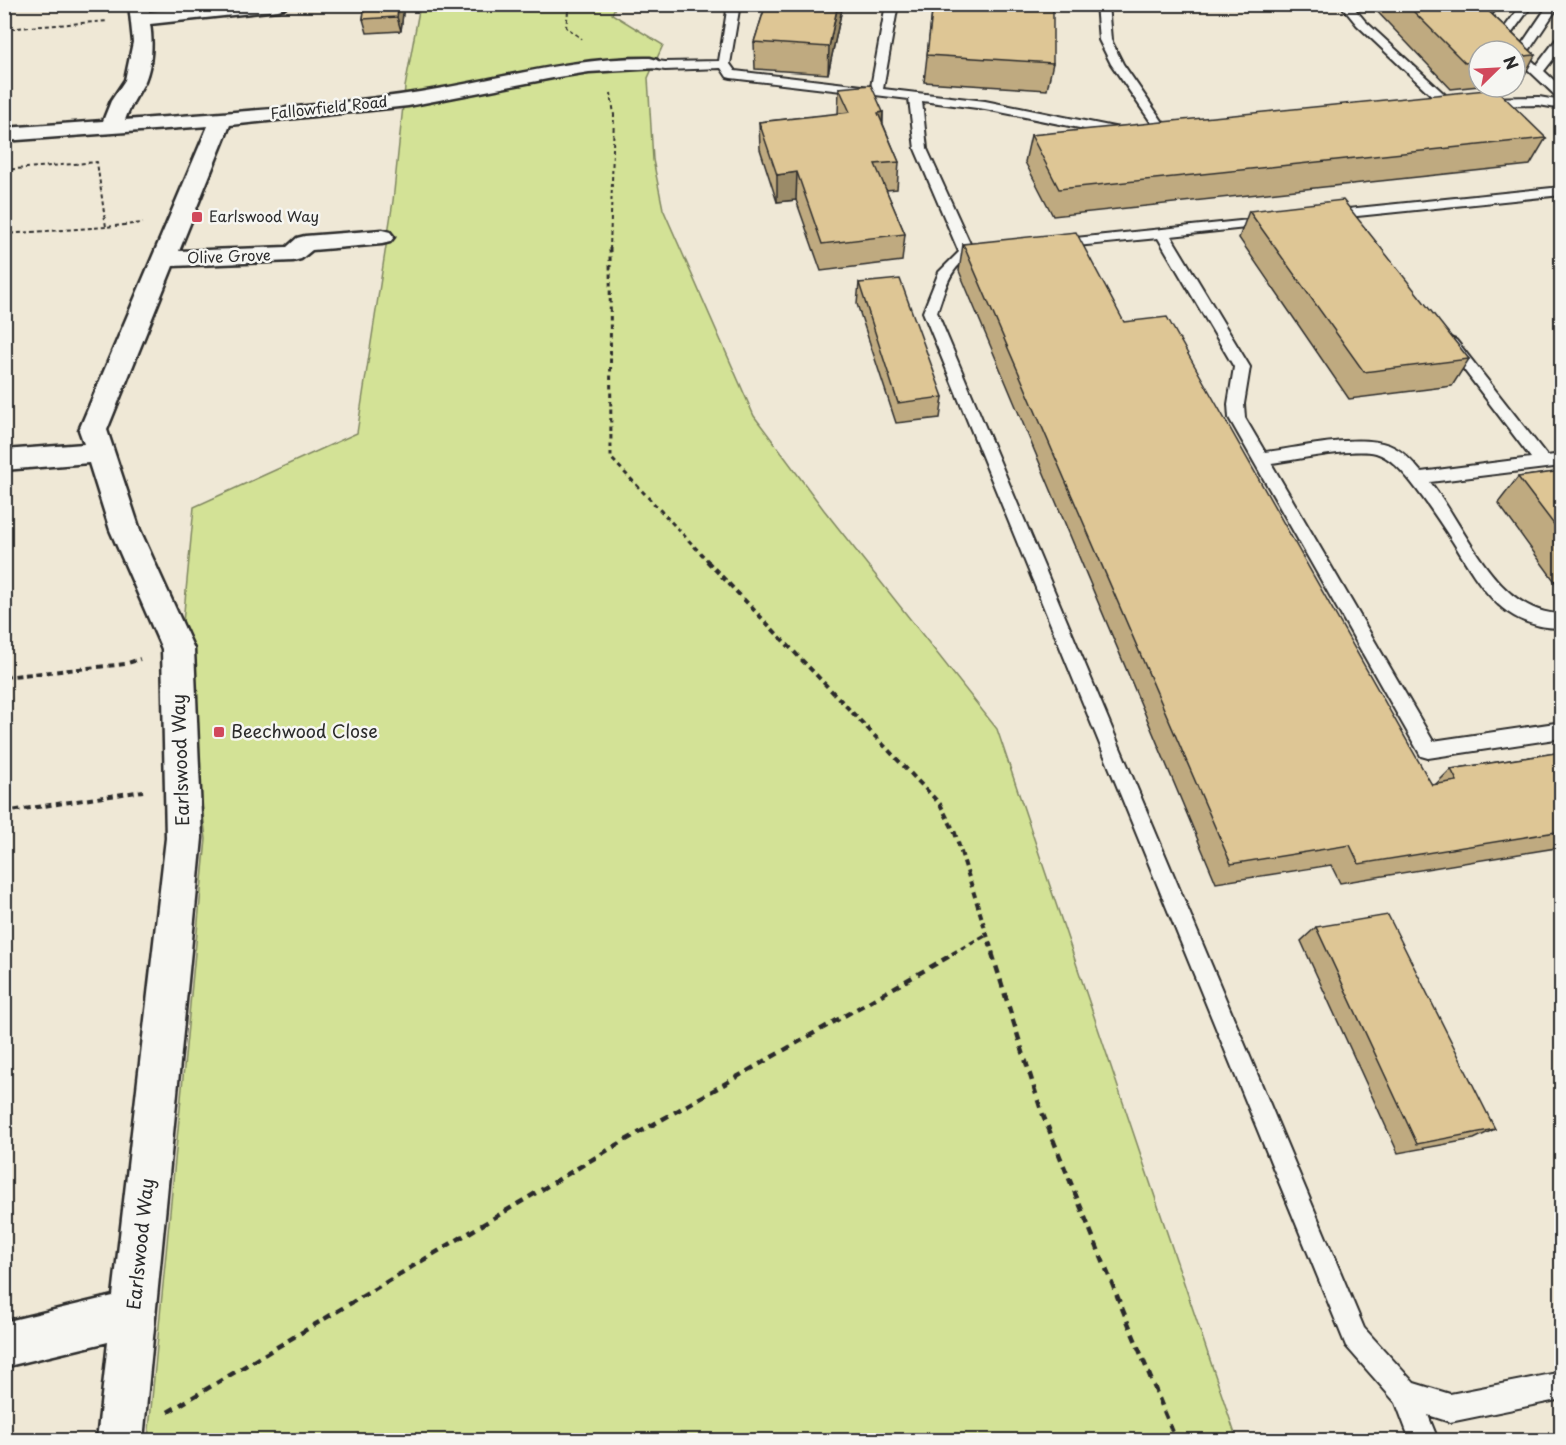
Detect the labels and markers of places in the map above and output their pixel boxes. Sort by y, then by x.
place label: Earlswood Way [209,204,319,227]
marker: Earlswood Way [190,210,204,224]
place label: Beechwood Close [231,717,378,744]
marker: Beechwood Close [212,725,226,739]

